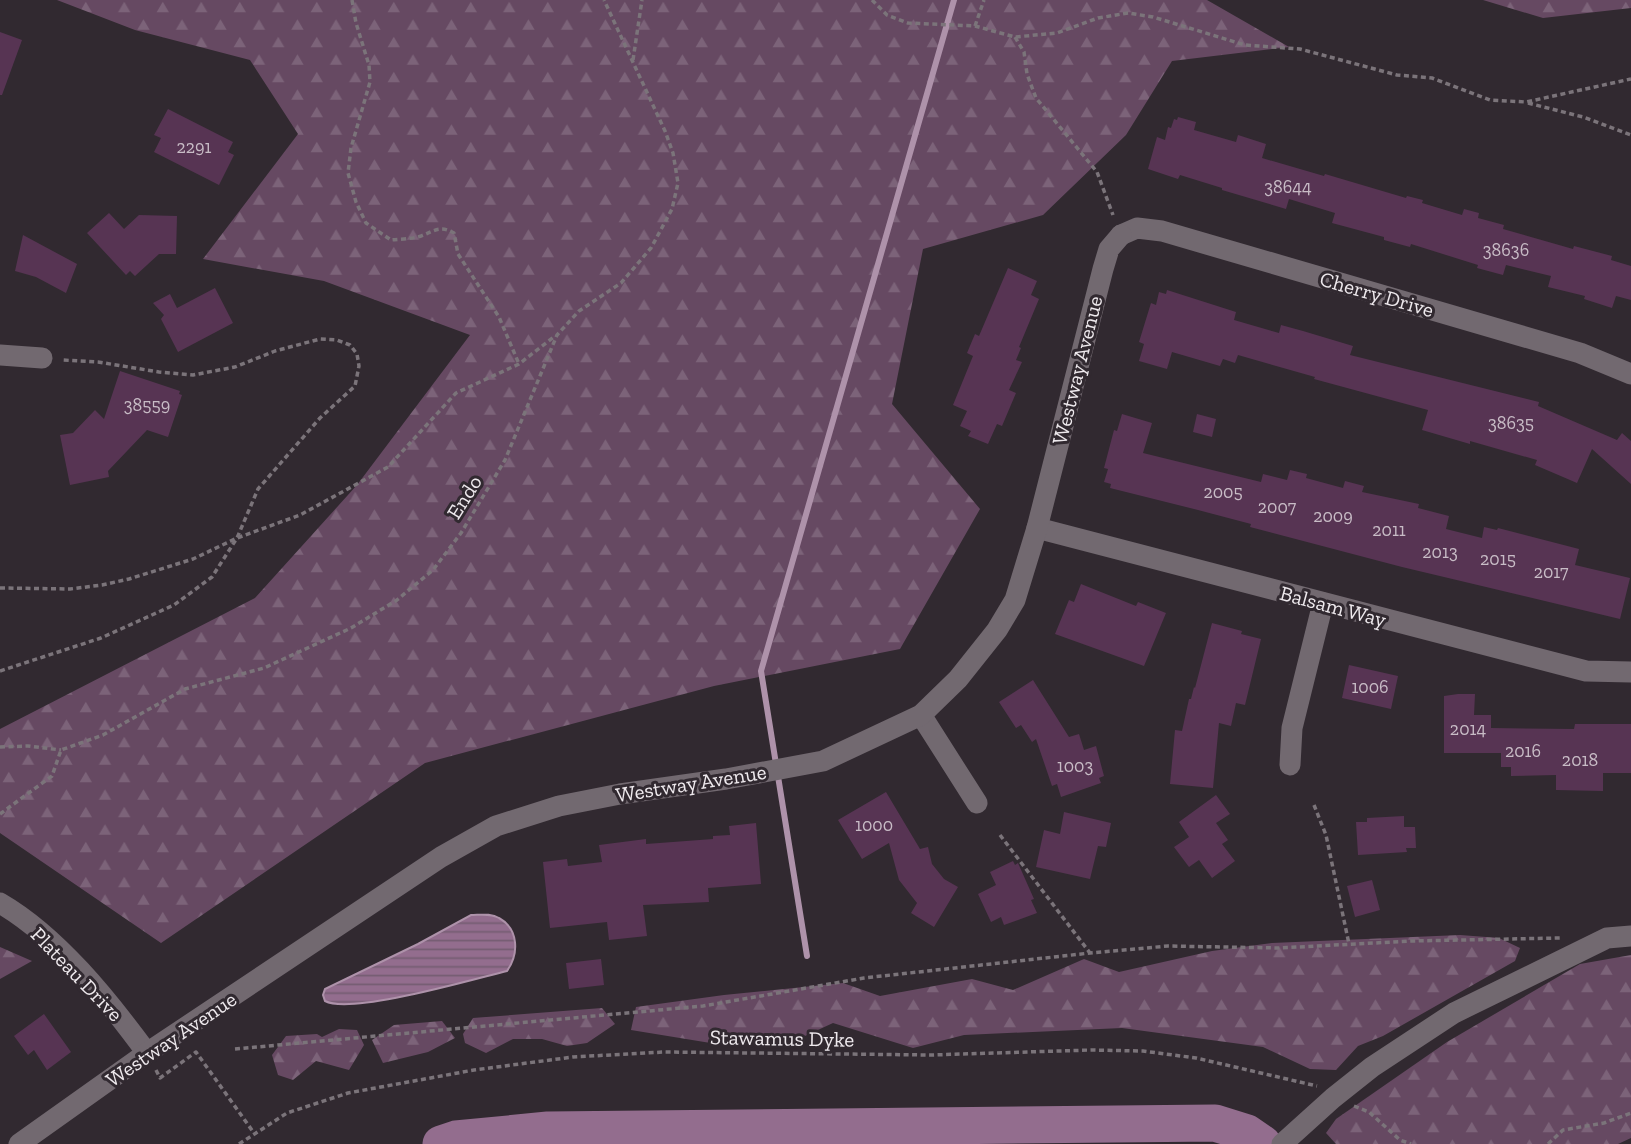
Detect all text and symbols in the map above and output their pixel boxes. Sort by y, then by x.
house number: 2291 [176,136,212,158]
house number: 38644 [1264,176,1312,198]
house number: 38636 [1483,239,1529,261]
street label: Cherry Drive [1317,266,1437,322]
street label: Westway Avenue [1046,293,1108,447]
house number: 38559 [124,394,170,416]
house number: 38635 [1488,412,1534,434]
street label: Endo [441,471,487,523]
house number: 2005 [1203,481,1243,503]
house number: 2007 [1258,496,1297,518]
house number: 2009 [1313,505,1353,527]
house number: 2011 [1372,519,1406,541]
house number: 2013 [1422,541,1458,563]
house number: 2015 [1480,548,1516,570]
house number: 2017 [1534,561,1569,583]
street label: Balsam Way [1277,580,1389,632]
house number: 1006 [1351,676,1389,698]
house number: 2014 [1450,718,1486,740]
house number: 2016 [1505,740,1541,762]
house number: 2018 [1562,749,1598,771]
house number: 1003 [1057,755,1093,777]
street label: Westway Avenue [614,759,768,807]
house number: 1000 [855,814,893,836]
street label: Plateau Drive [26,922,128,1026]
street label: Westway Avenue [101,986,241,1092]
street label: Stawamus Dyke [710,1024,855,1052]

